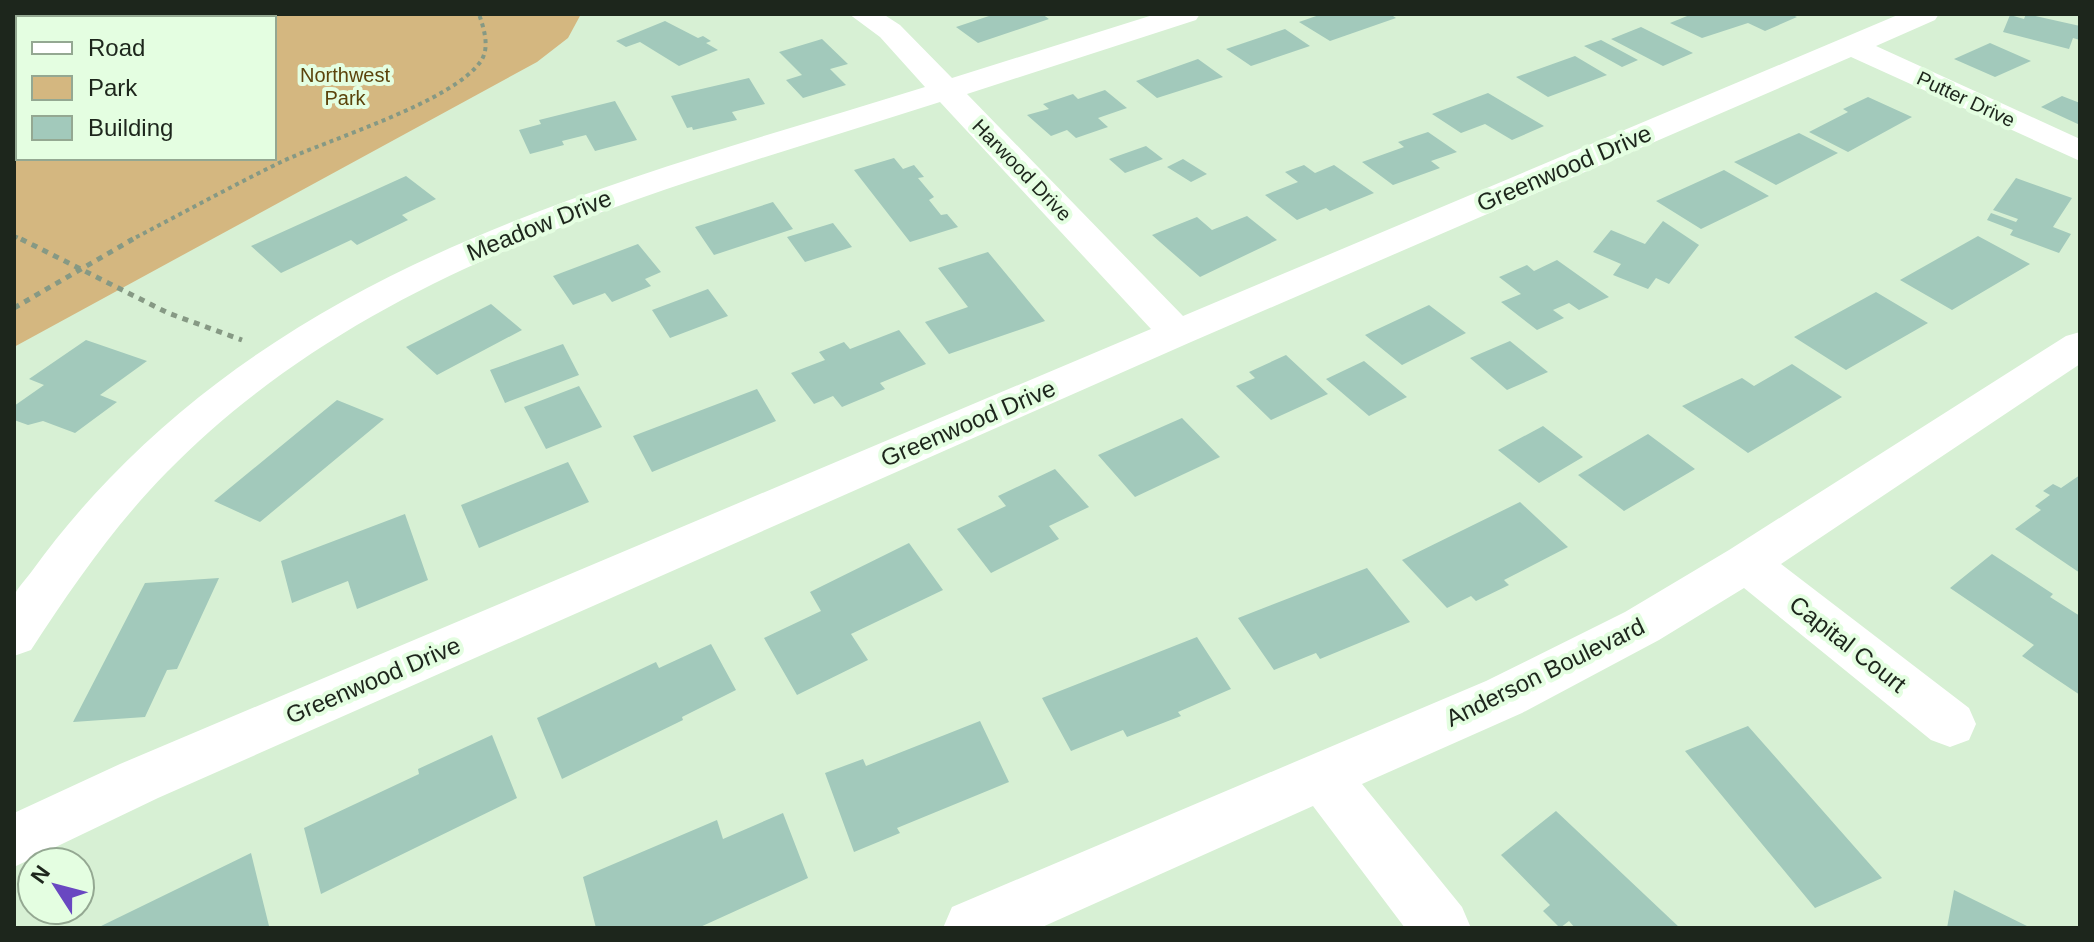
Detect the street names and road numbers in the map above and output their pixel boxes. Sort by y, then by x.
street label: Putter Drive [1914,67,2018,131]
street label: Harwood Drive [968,115,1076,225]
street label: Greenwood Drive [1473,119,1655,217]
street label: Meadow Drive [463,184,615,266]
street label: Greenwood Drive [877,374,1059,472]
street label: Capital Court [1785,590,1912,698]
street label: Anderson Boulevard [1441,612,1649,732]
street label: Greenwood Drive [282,631,464,729]

